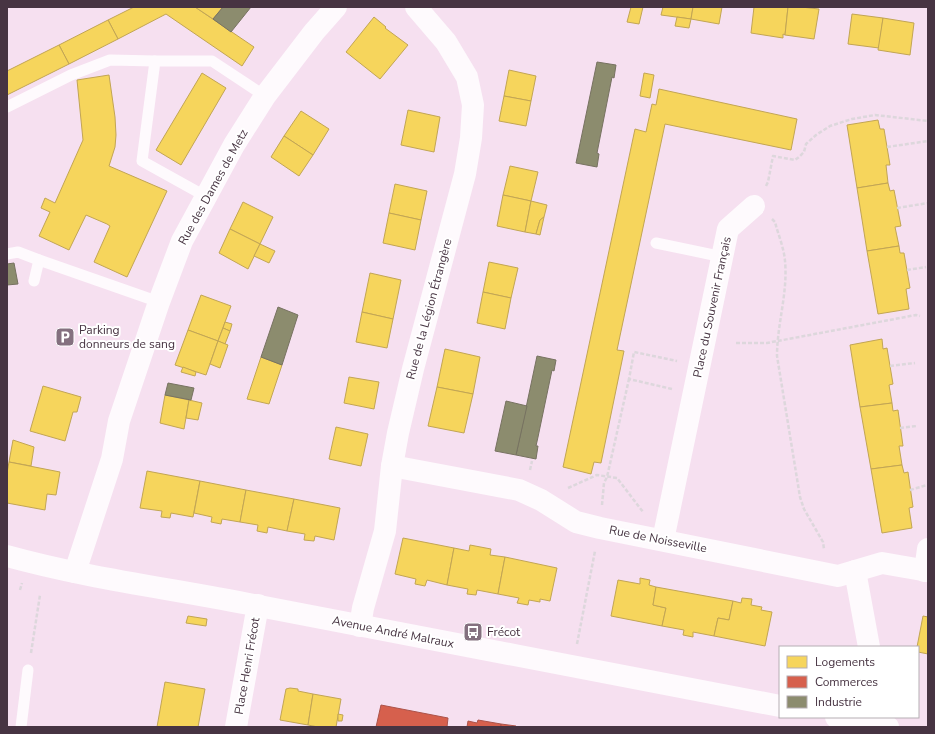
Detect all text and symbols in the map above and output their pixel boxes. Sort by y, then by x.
street label: Rue des Dames de Metz [174,126,252,248]
street label: Place du Souvenir Français [689,235,735,379]
street label: Rue de la Légion Étrangère [402,237,456,381]
place label: Parking donneurs de sang [79,322,175,352]
parking icon: Parking donneurs de sang [54,326,76,348]
street label: Rue de Noisseville [608,522,708,556]
street label: Avenue André Malraux [331,612,456,652]
street label: Place Henri Frécot [231,615,264,716]
bus stop icon: Frécot [462,621,484,643]
place label: Frécot [487,624,521,640]
legend [779,646,919,718]
text: Logements [815,654,875,670]
text: Commerces [815,674,878,690]
text: Industrie [815,694,862,710]

